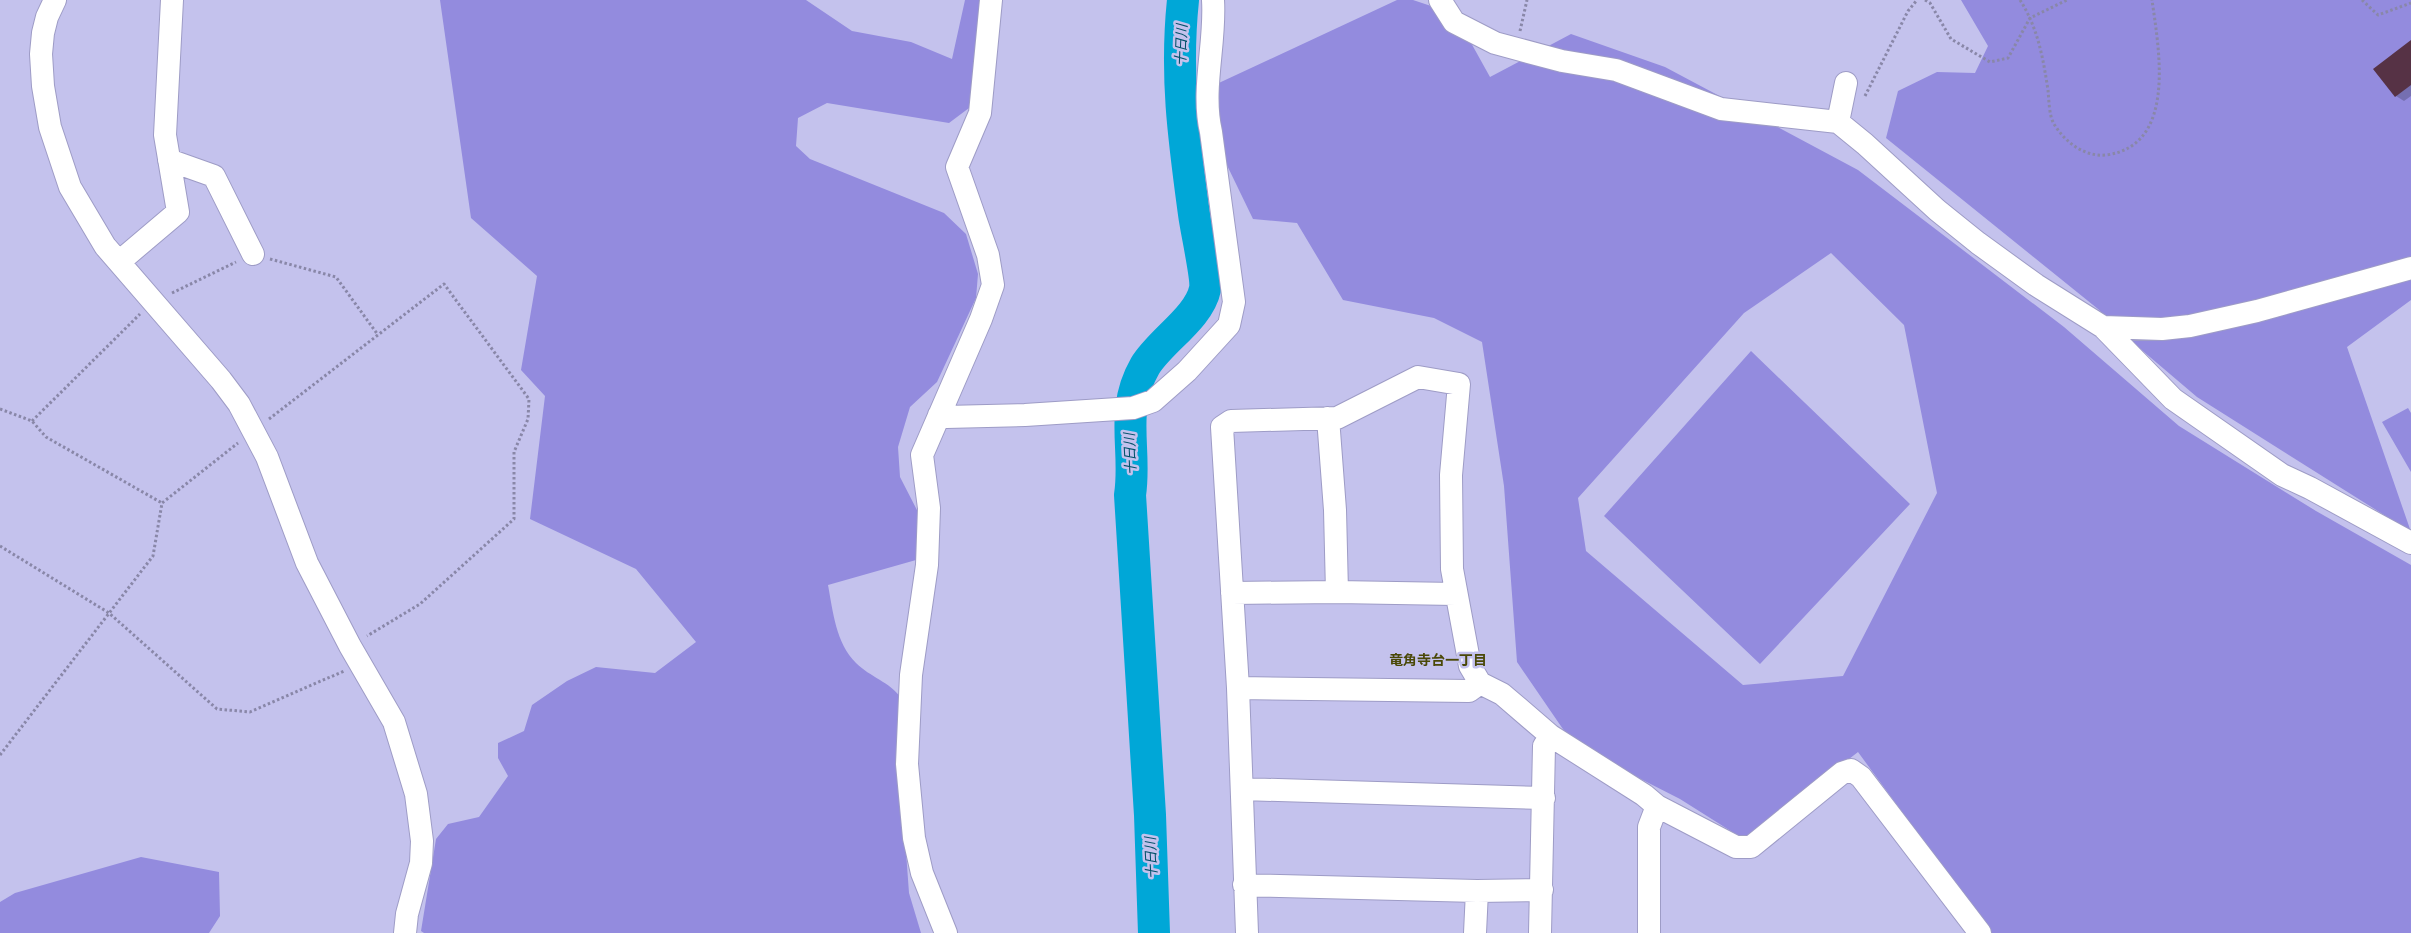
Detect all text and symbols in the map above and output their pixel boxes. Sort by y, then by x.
water label: 十日川 [1173,22,1192,66]
water label: 十日川 [1122,431,1141,475]
district label: 竜角寺台一丁目 [1389,653,1487,670]
water label: 十日川 [1143,835,1162,879]

